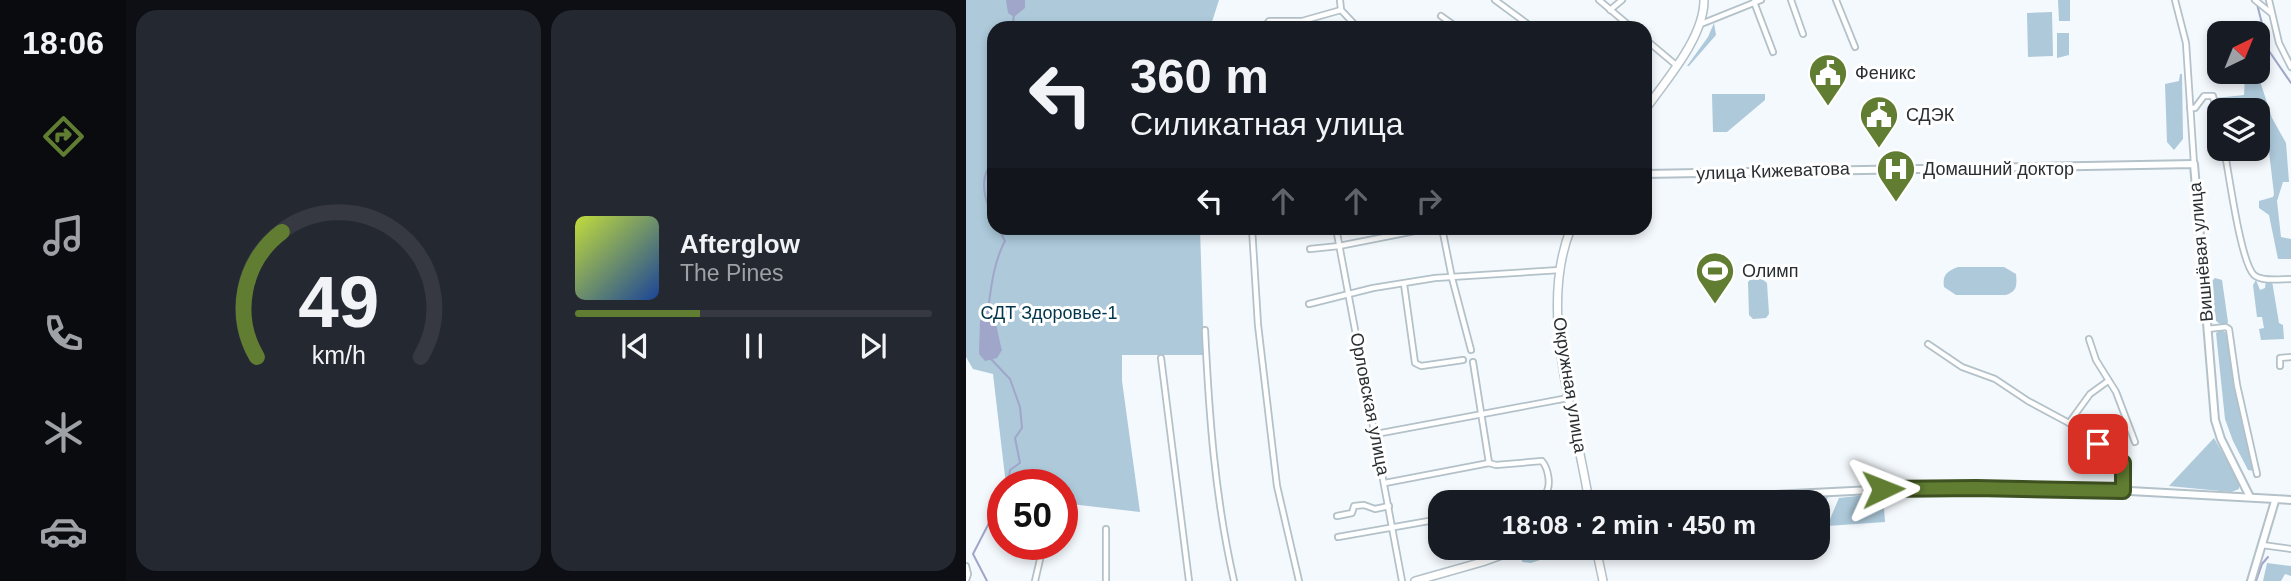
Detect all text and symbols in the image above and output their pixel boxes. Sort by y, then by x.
north arrow [2207,21,2270,84]
map controls [2207,21,2270,161]
text: 18:06 [22,25,104,61]
icon: left [1015,49,1106,140]
text: 360 m [1130,49,1269,103]
public building icon: Феникс [1807,52,1849,107]
place label: Феникс [1855,63,1916,83]
public building icon: СДЭК [1858,94,1900,149]
button: layers [2207,98,2270,161]
place label: СДЭК [1906,105,1955,125]
text: Силикатная улица [1130,106,1404,142]
icon: directions [39,112,88,161]
hospital icon: Домашний доктор [1875,148,1917,203]
street label: улица Кижеватова [1696,158,1851,184]
place label: Домашний доктор [1923,159,2074,179]
street label: Вишнёвая улица [2185,180,2217,323]
icon: left [1191,182,1229,220]
icon: ahead [1264,182,1302,220]
icon: ahead [1337,182,1375,220]
icon: right [1410,182,1448,220]
icon: music [39,211,88,260]
text: Afterglow [680,229,800,259]
sports icon: Олимп [1694,250,1736,305]
text: The Pines [680,260,784,286]
text: 49 [298,261,379,342]
place label: Олимп [1742,261,1798,281]
park label: СДТ Здоровье-1 [980,303,1118,323]
icon: phone [39,309,88,358]
street label: Окружная улица [1549,316,1591,455]
icon: previous [616,327,654,365]
icon: pause [735,327,773,365]
icon: next [854,327,892,365]
street label: Орловская улица [1346,331,1394,478]
text: km/h [311,340,366,368]
icon: climate [39,408,88,457]
pin [2068,414,2128,474]
icon: arrive [2079,425,2117,463]
position arrow [1846,452,1920,526]
speed limit sign: 50 [987,469,1078,560]
icon: car [39,507,88,556]
text: 18:08 · 2 min · 450 m [1502,510,1756,540]

